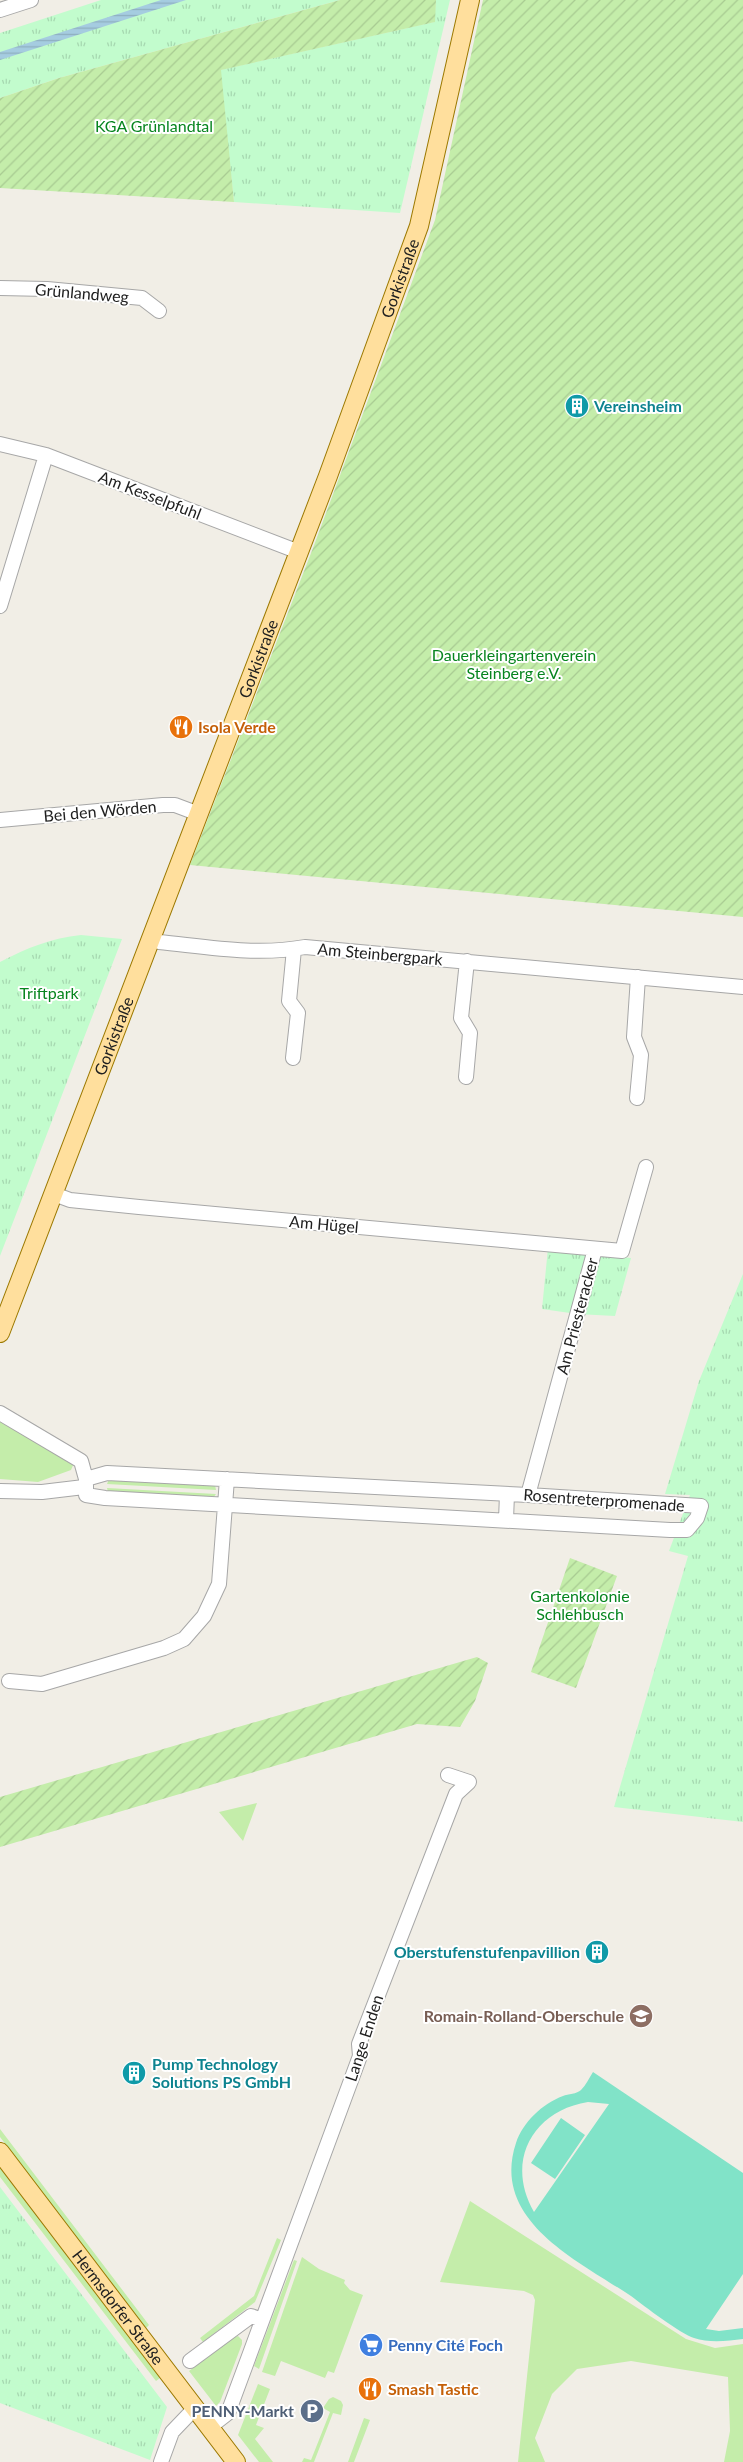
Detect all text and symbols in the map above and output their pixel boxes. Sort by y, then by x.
park label: KGA Grünlandtal [95,116,213,135]
street label: Gorkistraße [376,236,423,320]
street label: Grünlandweg [34,279,130,306]
building icon: Vereinsheim [564,393,590,419]
place label: Vereinsheim [593,396,682,415]
street label: Am Kesselpfuhl [96,466,204,523]
street label: Gorkistraße [234,617,281,700]
park label: Dauerkleingartenverein Steinberg e.V. [432,645,596,682]
restaurant icon: Isola Verde [168,714,194,740]
place label: Isola Verde [198,717,276,736]
street label: Bei den Wörden [43,796,157,825]
street label: Am Steinbergpark [317,939,444,969]
park label: Triftpark [19,983,79,1002]
street label: Gorkistraße [90,994,137,1078]
street label: Am Hügel [289,1211,359,1236]
street label: Am Priesteracker [552,1255,601,1376]
street label: Rosentreterpromenade [523,1484,685,1515]
park label: Gartenkolonie Schlehbusch [530,1586,630,1623]
building icon: Oberstufenstufenpavillion [584,1939,610,1965]
place label: Oberstufenstufenpavillion [394,1942,580,1961]
street label: Lange Enden [341,1992,386,2084]
school or university icon: Romain-Rolland-Oberschule [628,2003,654,2029]
place label: Romain-Rolland-Oberschule [424,2006,624,2025]
place label: Pump Technology Solutions PS GmbH [152,2054,291,2091]
building icon: Pump Technology Solutions PS GmbH [121,2060,147,2086]
street label: Hermsdorfer Straße [69,2246,168,2368]
supermarket icon: Penny Cité Foch [358,2332,384,2358]
place label: Penny Cité Foch [388,2335,503,2354]
restaurant icon: Smash Tastic [357,2376,383,2402]
place label: Smash Tastic [388,2379,479,2398]
parking icon: PENNY-Markt [299,2398,325,2424]
place label: PENNY-Markt [191,2401,294,2420]

